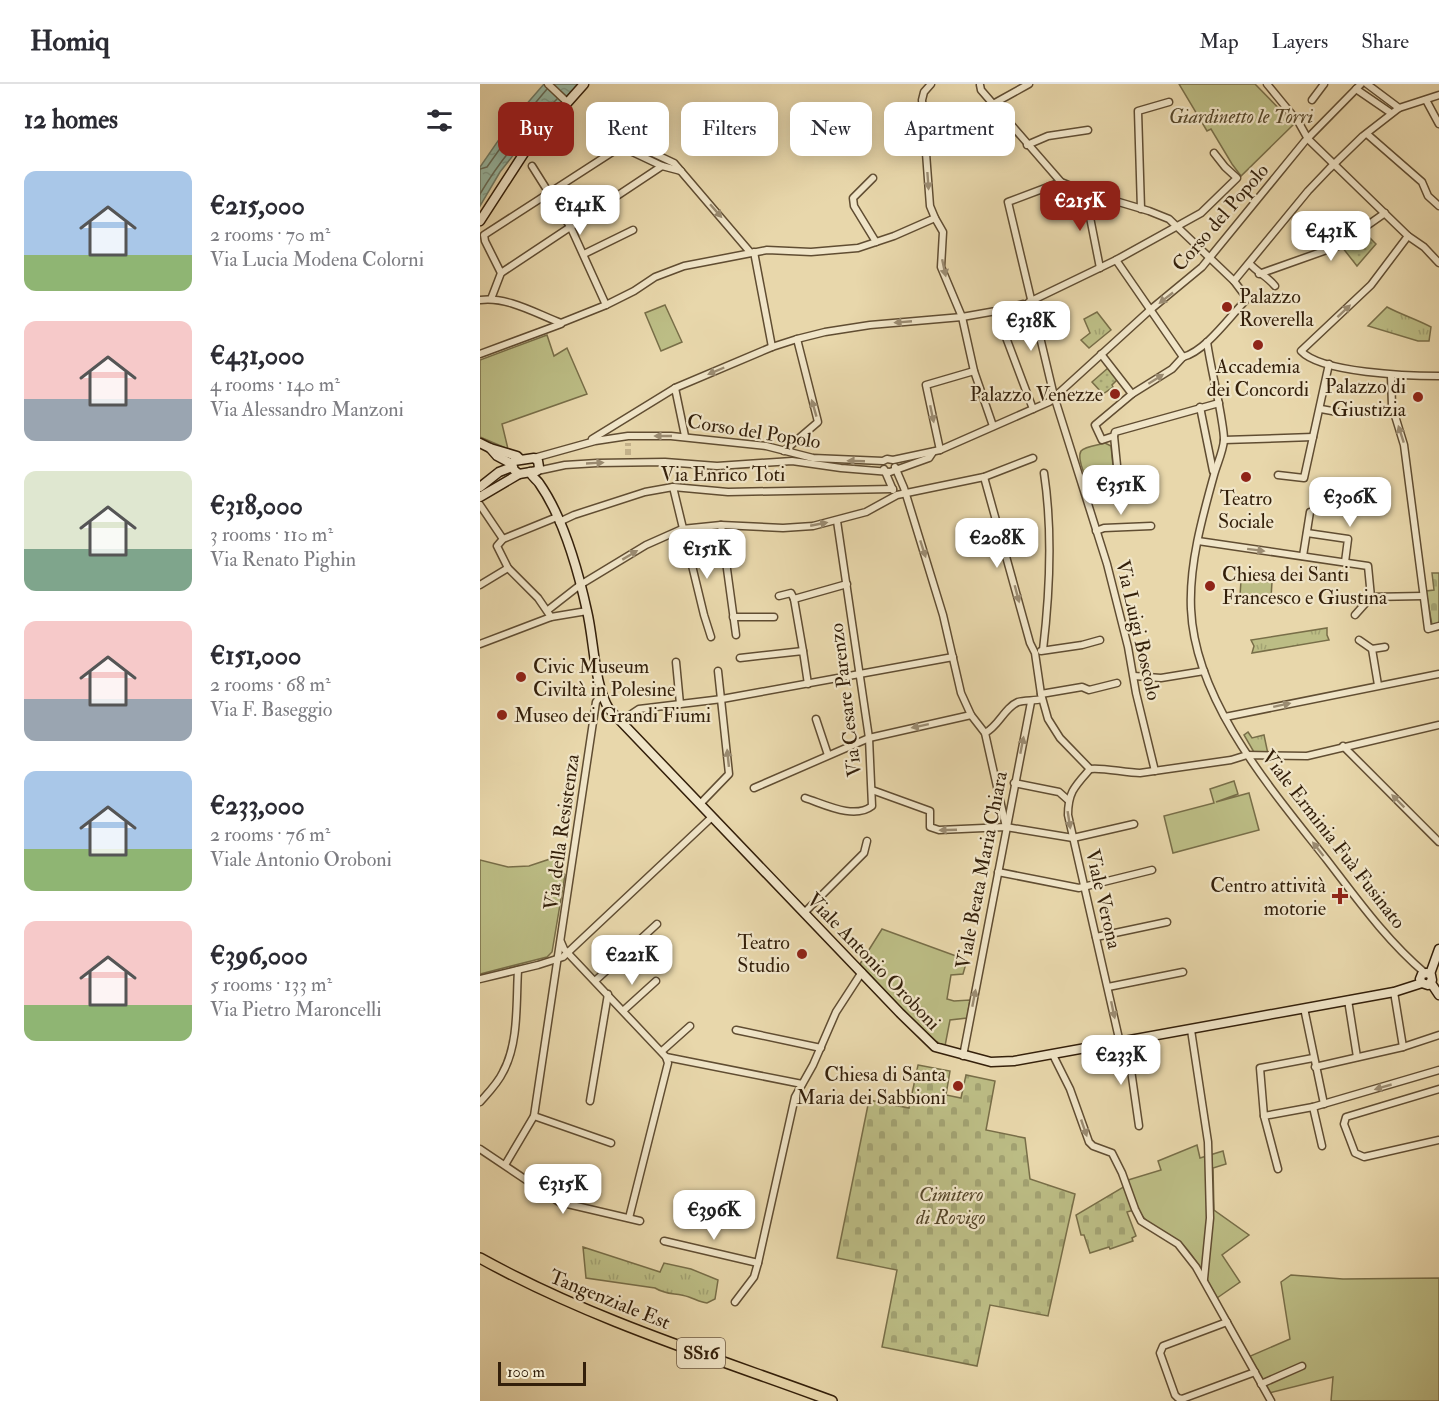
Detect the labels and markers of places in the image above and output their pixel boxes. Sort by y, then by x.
pin: €215K [1038,181,1122,232]
pin: €141K [538,185,622,236]
pin: €431K [1289,211,1373,262]
place label: Palazzo Roverella [1239,284,1314,332]
marker: Palazzo Roverella [1220,300,1234,314]
pin: €318K [989,301,1073,352]
marker: Accademia dei Concordi [1251,338,1265,352]
place label: Accademia dei Concordi [1207,354,1309,402]
place label: Palazzo di Giustizia [1325,374,1407,422]
place label: Palazzo Venezze [970,382,1103,407]
marker: Palazzo Venezze [1108,387,1122,401]
marker: Palazzo di Giustizia [1411,390,1425,404]
pin: €351K [1079,465,1163,516]
marker: Teatro Sociale [1239,470,1253,484]
pin: €306K [1308,477,1392,528]
place label: Teatro Sociale [1218,486,1274,534]
pin: €208K [955,518,1039,569]
pin: €151K [665,529,749,580]
place label: Chiesa dei Santi Francesco e Giustina [1222,562,1388,610]
marker: Chiesa dei Santi Francesco e Giustina [1203,579,1217,593]
place label: Civic Museum Civiltà in Polesine [533,654,675,702]
marker: Civic Museum Civiltà in Polesine [514,670,528,684]
place label: Museo dei Grandi Fiumi [514,703,711,728]
marker: Museo dei Grandi Fiumi [495,708,509,722]
place label: Centro attività motorie [1210,873,1327,921]
marker: Centro attività motorie [1331,887,1349,905]
place label: Teatro Studio [737,930,790,978]
pin: €221K [590,935,674,986]
marker: Teatro Studio [795,947,809,961]
pin: €233K [1079,1035,1163,1086]
place label: Chiesa di Santa Maria dei Sabbioni [796,1062,947,1110]
marker: Chiesa di Santa Maria dei Sabbioni [951,1079,965,1093]
pin: €315K [521,1164,605,1215]
pin: €396K [672,1190,756,1241]

